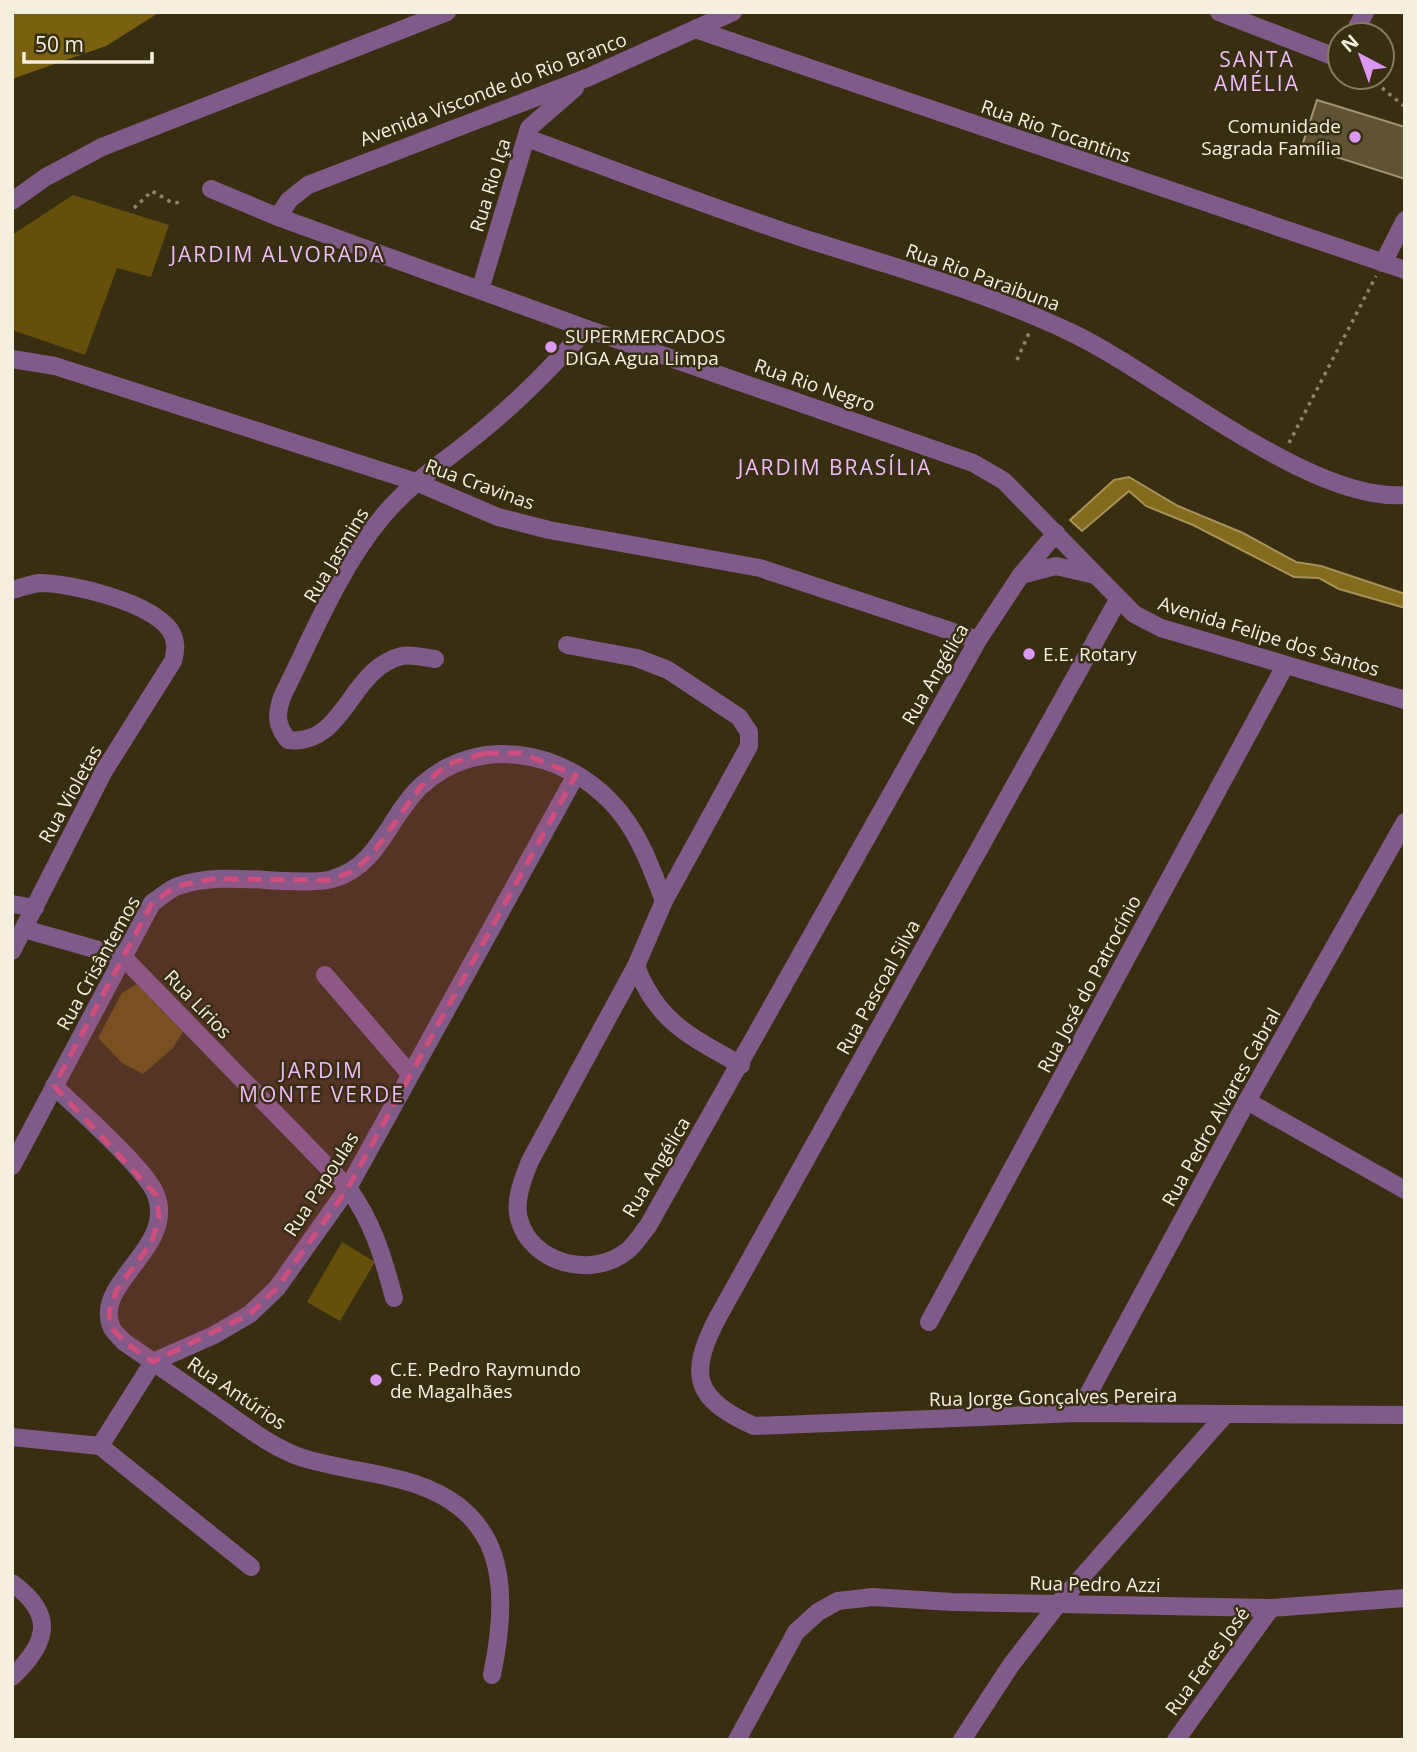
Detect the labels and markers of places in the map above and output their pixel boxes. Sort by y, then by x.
place label: Comunidade Sagrada Família [1201,113,1341,161]
marker: Comunidade Sagrada Família [1347,129,1363,145]
place label: SUPERMERCADOS DIGA Agua Limpa [565,323,725,371]
marker: SUPERMERCADOS DIGA Agua Limpa [543,339,559,355]
place label: E.E. Rotary [1043,641,1137,667]
marker: E.E. Rotary [1021,646,1037,662]
place label: C.E. Pedro Raymundo de Magalhães [390,1356,581,1404]
marker: C.E. Pedro Raymundo de Magalhães [368,1372,384,1388]

